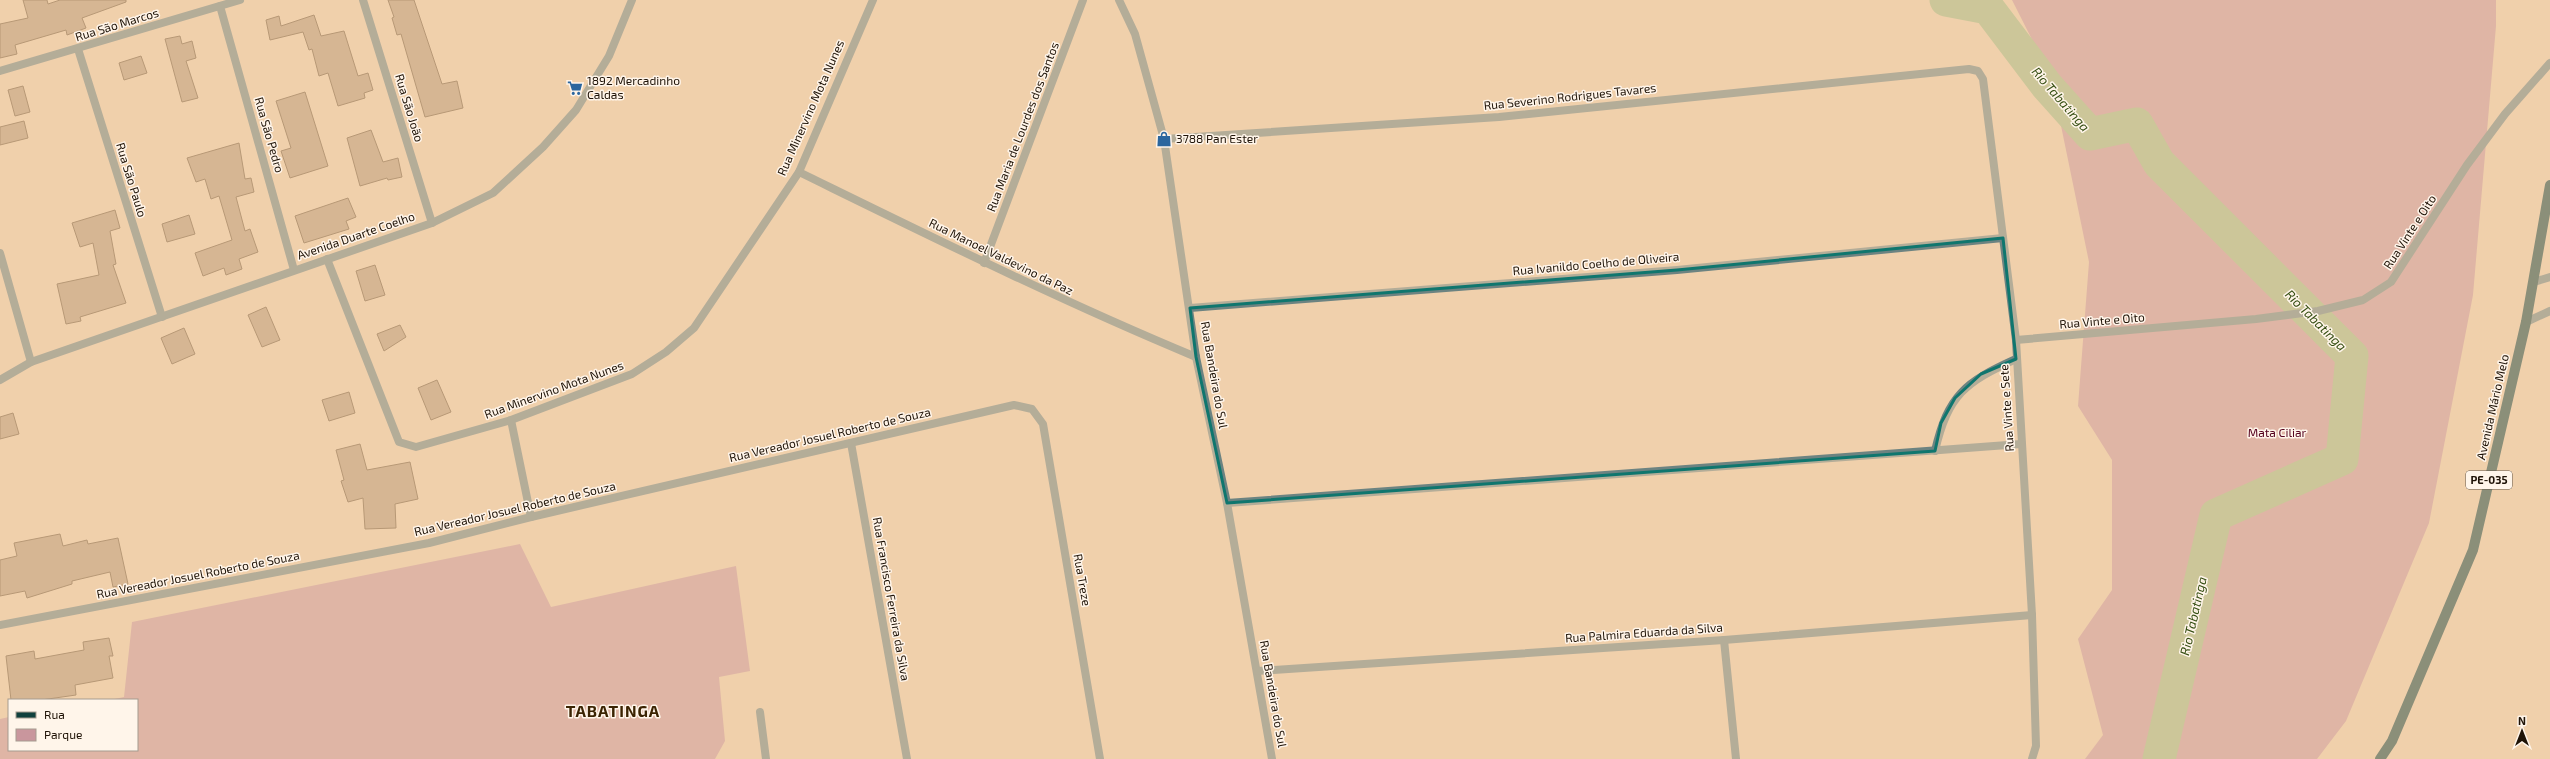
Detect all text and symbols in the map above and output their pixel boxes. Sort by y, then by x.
street label: Rua São Marcos [73,5,160,43]
street label: Rua Minervino Mota Nunes [774,38,846,178]
street label: Rua Maria de Lourdes dos Santos [983,40,1061,213]
water label: Rio Tabatinga [2029,64,2093,134]
street label: Rua São João [393,72,427,144]
place label: 1892 Mercadinho Caldas [587,73,680,101]
supermarket icon: 1892 Mercadinho Caldas [566,79,584,97]
street label: Rua Severino Rodrigues Tavares [1483,80,1657,112]
street label: Rua São Pedro [252,95,288,174]
shop icon: 3788 Pan Ester [1155,130,1173,148]
place label: 3788 Pan Ester [1176,131,1258,145]
street label: Rua São Paulo [114,141,150,219]
street label: Rua Vinte e Oito [2380,192,2438,271]
street label: Avenida Duarte Coelho [295,208,416,262]
street label: Rua Manoel Valdevino da Paz [927,215,1076,297]
street label: Rua Ivanildo Coelho de Oliveira [1512,249,1680,277]
water label: Rio Tabatinga [2282,286,2350,354]
street label: Rua Vinte e Oito [2059,309,2145,331]
street label: Rua Bandeira do Sul [1199,320,1231,430]
street label: Avenida Mário Melo [2473,353,2511,461]
street label: Rua Minervino Mota Nunes [482,357,625,421]
street label: Rua Vinte e Sete [1996,364,2016,452]
street label: Rua Vereador Josuel Roberto de Souza [728,404,932,464]
park label: Mata Ciliar [2248,425,2307,439]
road number: PE-035 [2466,471,2512,489]
street label: Rua Vereador Josuel Roberto de Souza [413,478,617,538]
street label: Rua Francisco Ferreira da Silva [871,516,913,682]
street label: Rua Vereador Josuel Roberto de Souza [95,547,301,601]
street label: Rua Treze [1072,553,1094,607]
water label: Rio Tabatinga [2176,575,2210,657]
street label: Rua Palmira Eduarda da Silva [1565,620,1723,645]
street label: Rua Bandeira do Sul [1258,639,1290,749]
legend [8,699,138,751]
district label: TABATINGA [566,701,660,720]
text: Rua [44,707,65,721]
north arrow [2502,711,2542,751]
text: N [2518,714,2526,727]
text: Parque [44,727,82,741]

